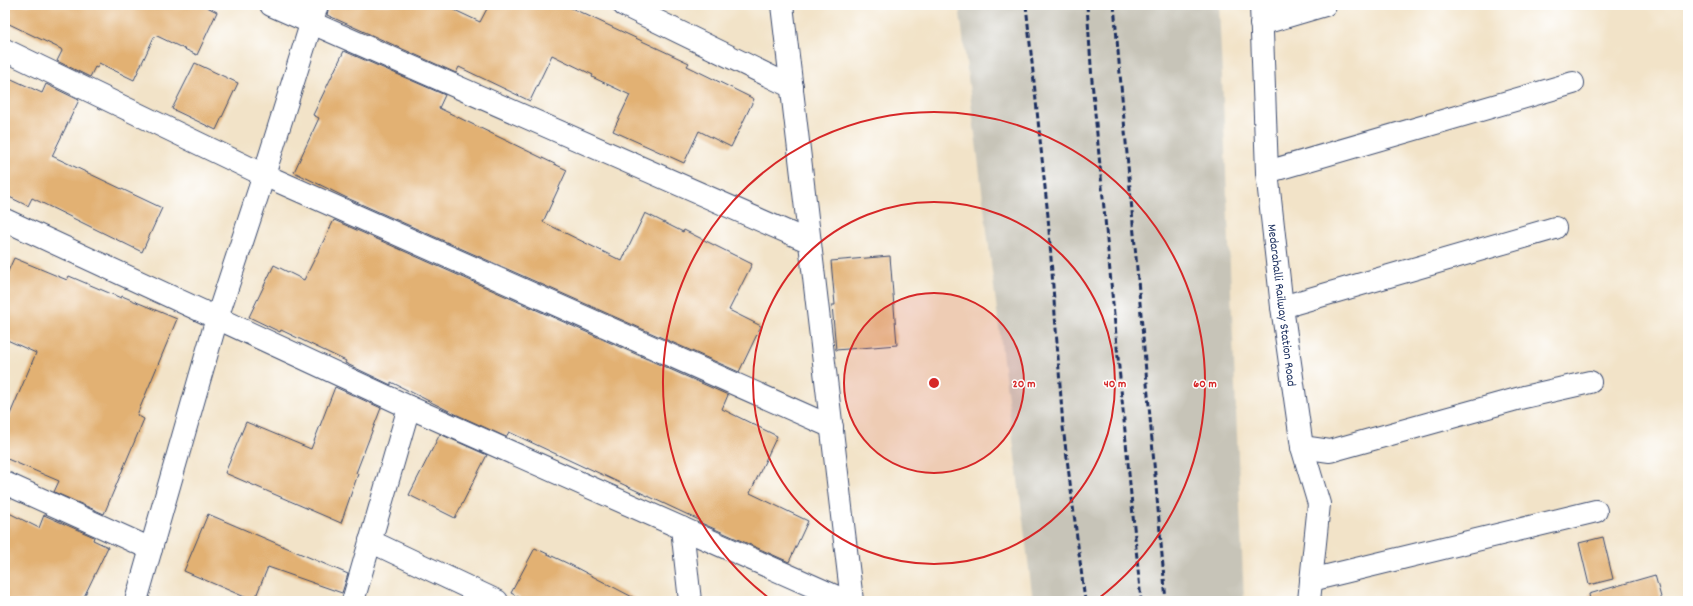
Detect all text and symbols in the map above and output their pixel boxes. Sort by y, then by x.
street label: Medarahalli Railway Station Road [1261,223,1300,388]
centre of rings [927,376,941,390]
text: 20 m [1013,376,1035,393]
text: 40 m [1104,376,1126,393]
text: 60 m [1193,376,1217,393]

